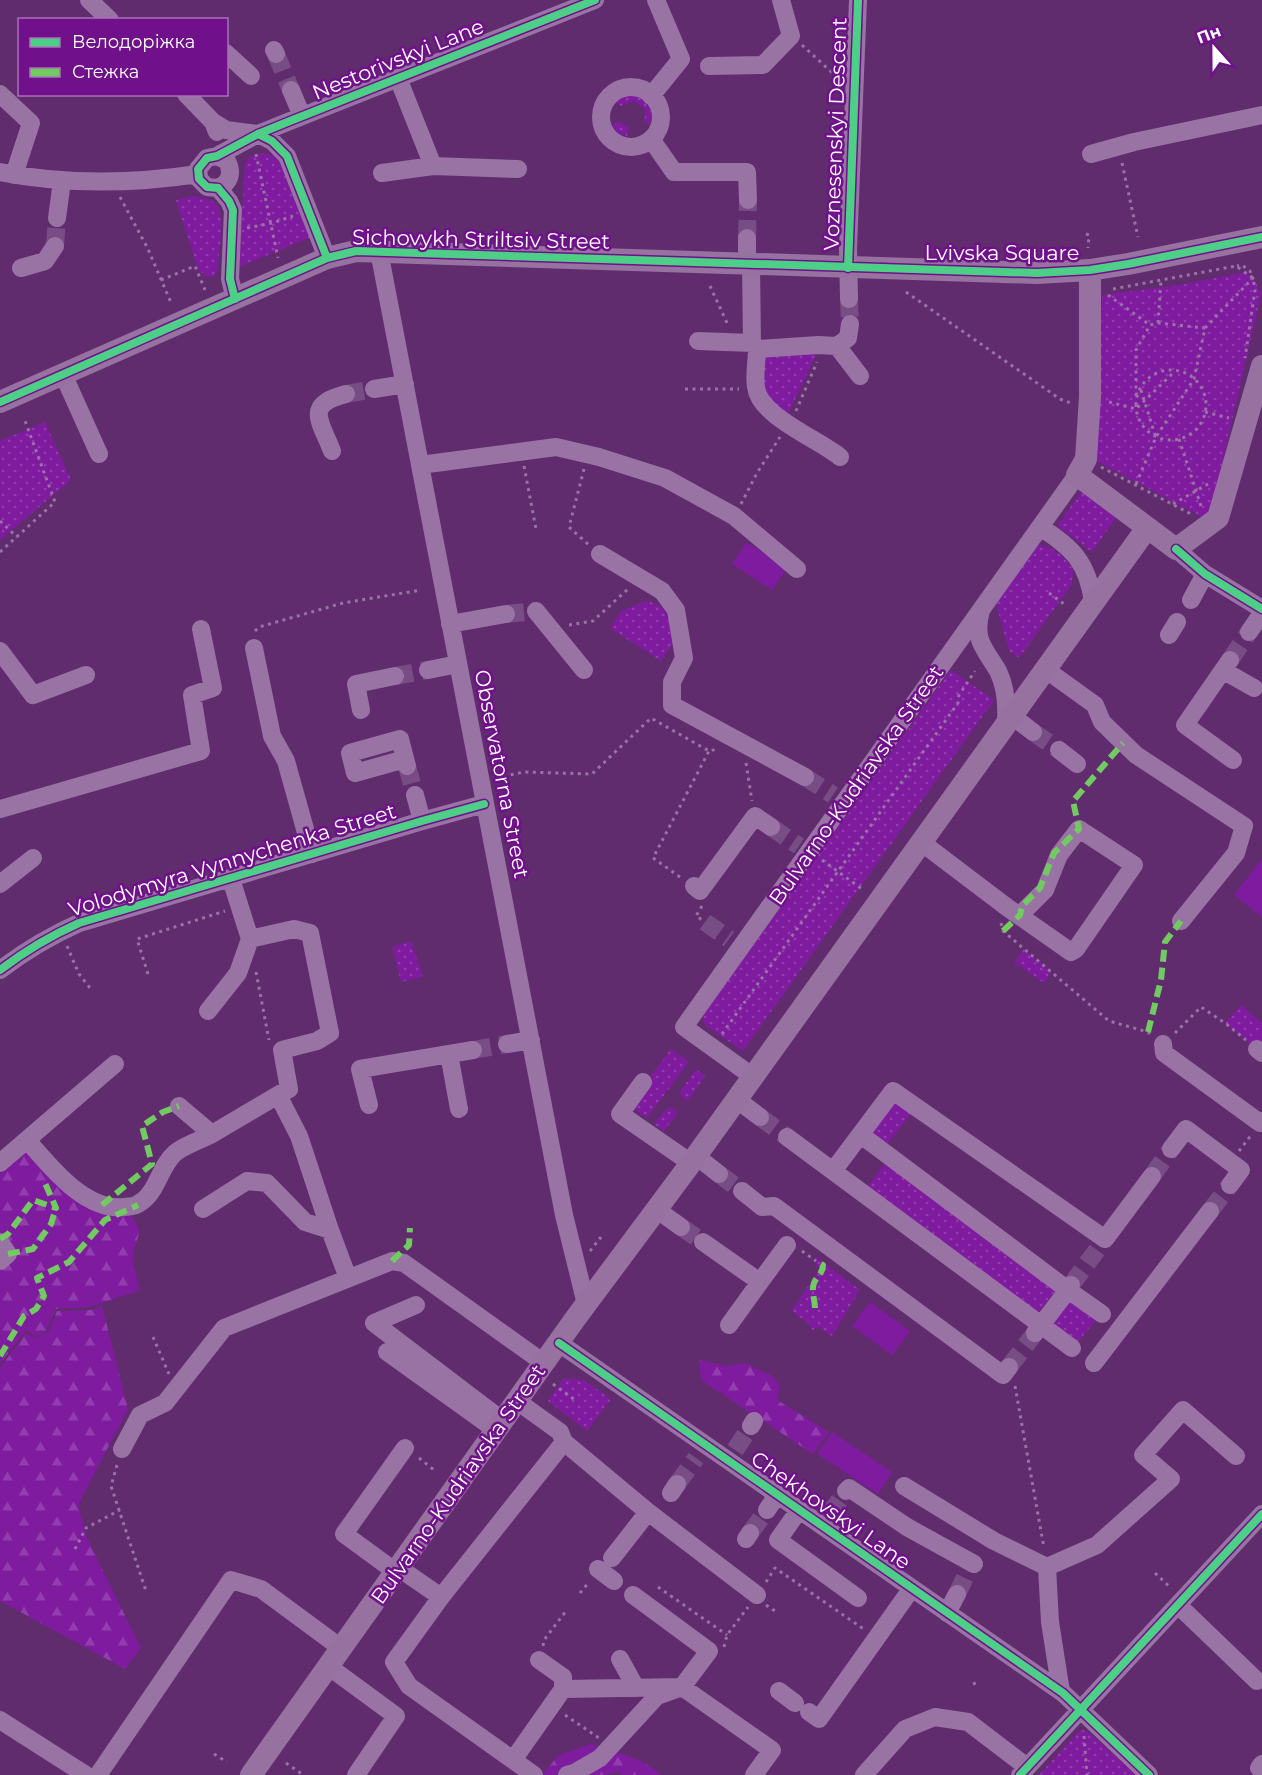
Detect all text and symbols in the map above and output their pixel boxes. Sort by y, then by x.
street label: Nestorivskyi Lane [309,13,487,105]
street label: Voznesenskyi Descent [818,17,852,251]
legend [18,18,228,96]
north arrow [1184,18,1244,78]
text: Пн [1194,21,1223,48]
text: Велодоріжка [72,31,195,53]
text: Стежка [72,61,139,83]
street label: Sichovykh Striltsiv Street [352,224,610,254]
street label: Lvivska Square [925,240,1079,265]
street label: Bulvarno-Kudriavska Street [763,660,949,910]
street label: Observatorna Street [470,668,534,880]
street label: Volodymyra Vynnychenka Street [65,798,399,922]
street label: Bulvarno-Kudriavska Street [365,1359,551,1609]
street label: Chekhovskyi Lane [746,1446,916,1574]

